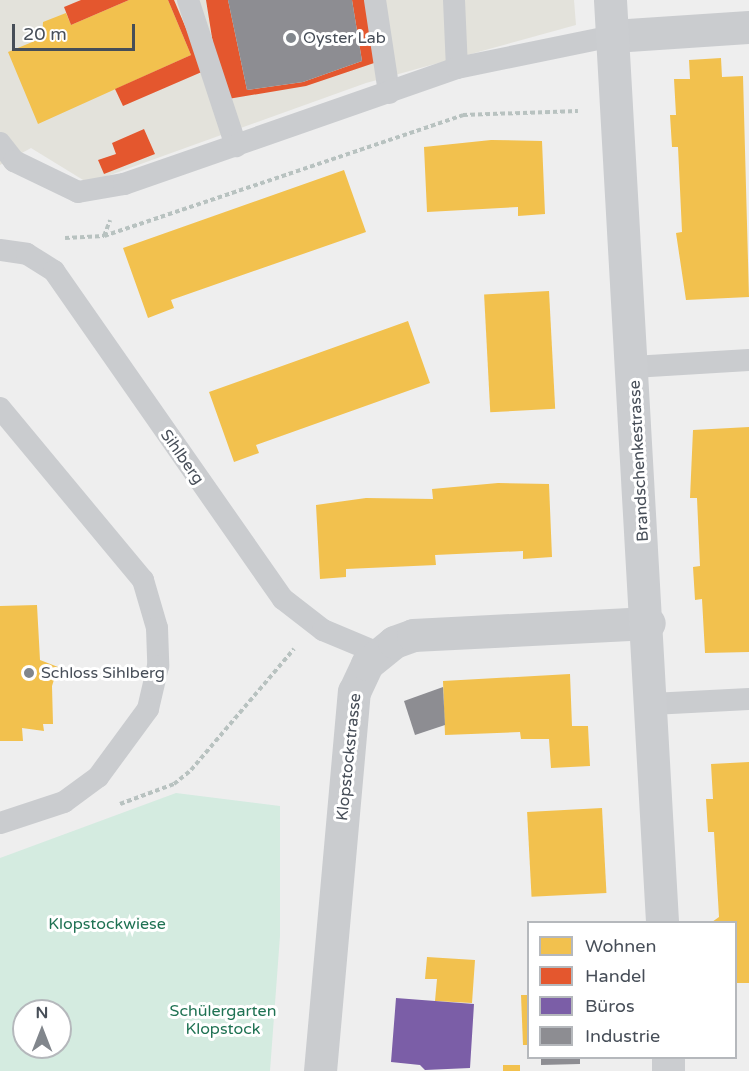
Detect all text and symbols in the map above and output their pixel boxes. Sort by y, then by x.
scale bar [15,12,138,50]
text: 20 m [23,23,67,45]
place label: Oyster Lab [303,28,386,48]
marker: Oyster Lab [284,31,298,45]
street label: Brandschenkestrasse [625,380,653,542]
street label: Sihlberg [156,426,208,488]
place label: Schloss Sihlberg [41,663,165,683]
marker: Schloss Sihlberg [22,666,36,680]
street label: Klopstockstrasse [333,692,365,822]
park label: Klopstockwiese [48,914,166,934]
legend [527,921,737,1059]
text: Wohnen [585,935,656,957]
text: Handel [585,965,646,987]
text: Büros [585,995,635,1017]
north arrow [12,999,72,1059]
park label: Schülergarten Klopstock [170,1001,276,1039]
text: N [36,1003,48,1023]
text: Industrie [585,1025,660,1047]

